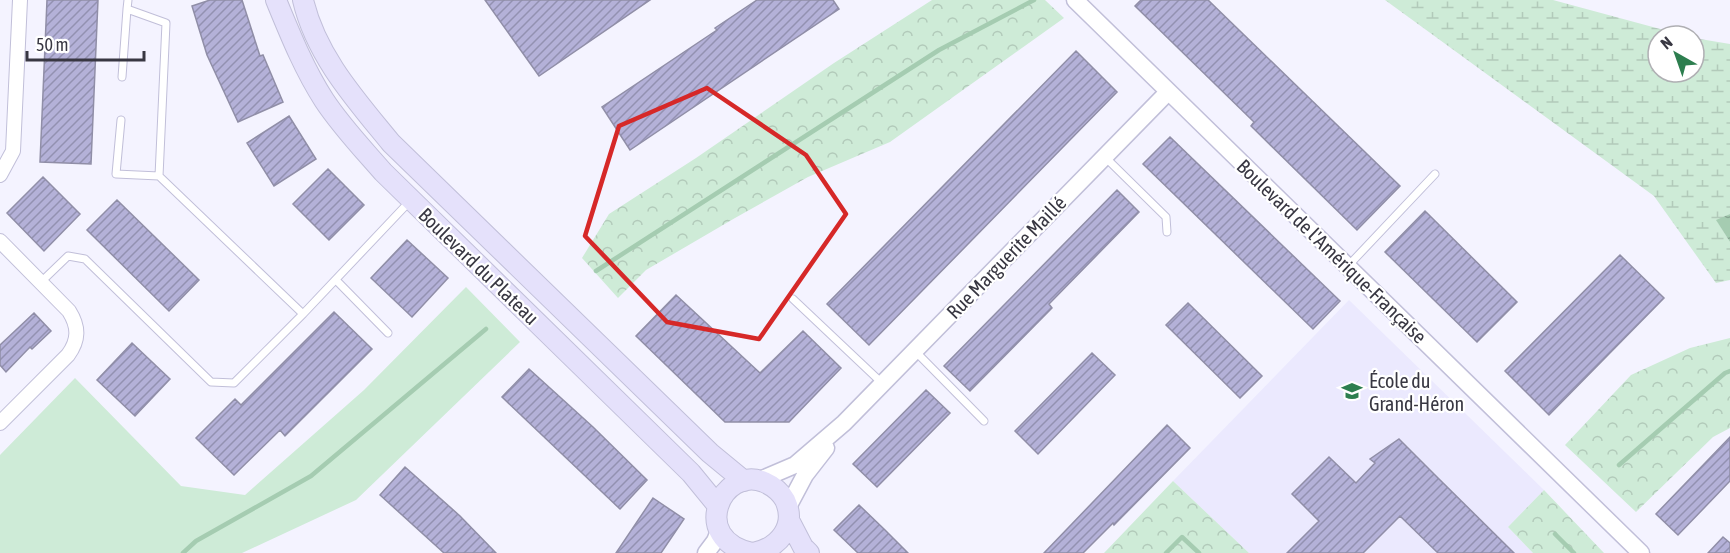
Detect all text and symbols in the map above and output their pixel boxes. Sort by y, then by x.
scale bar [27,24,144,62]
north arrow [1646,24,1706,84]
text: N [1657,33,1676,52]
text: 50 m [36,34,68,55]
street label: Boulevard de l'Amérique-Française [1232,154,1432,348]
street label: Rue Marguerite Maillé [942,191,1070,323]
street label: Boulevard du Plateau [414,203,544,329]
place label: École du Grand-Héron [1369,369,1464,415]
school or university icon: École du Grand-Héron [1340,379,1364,403]

